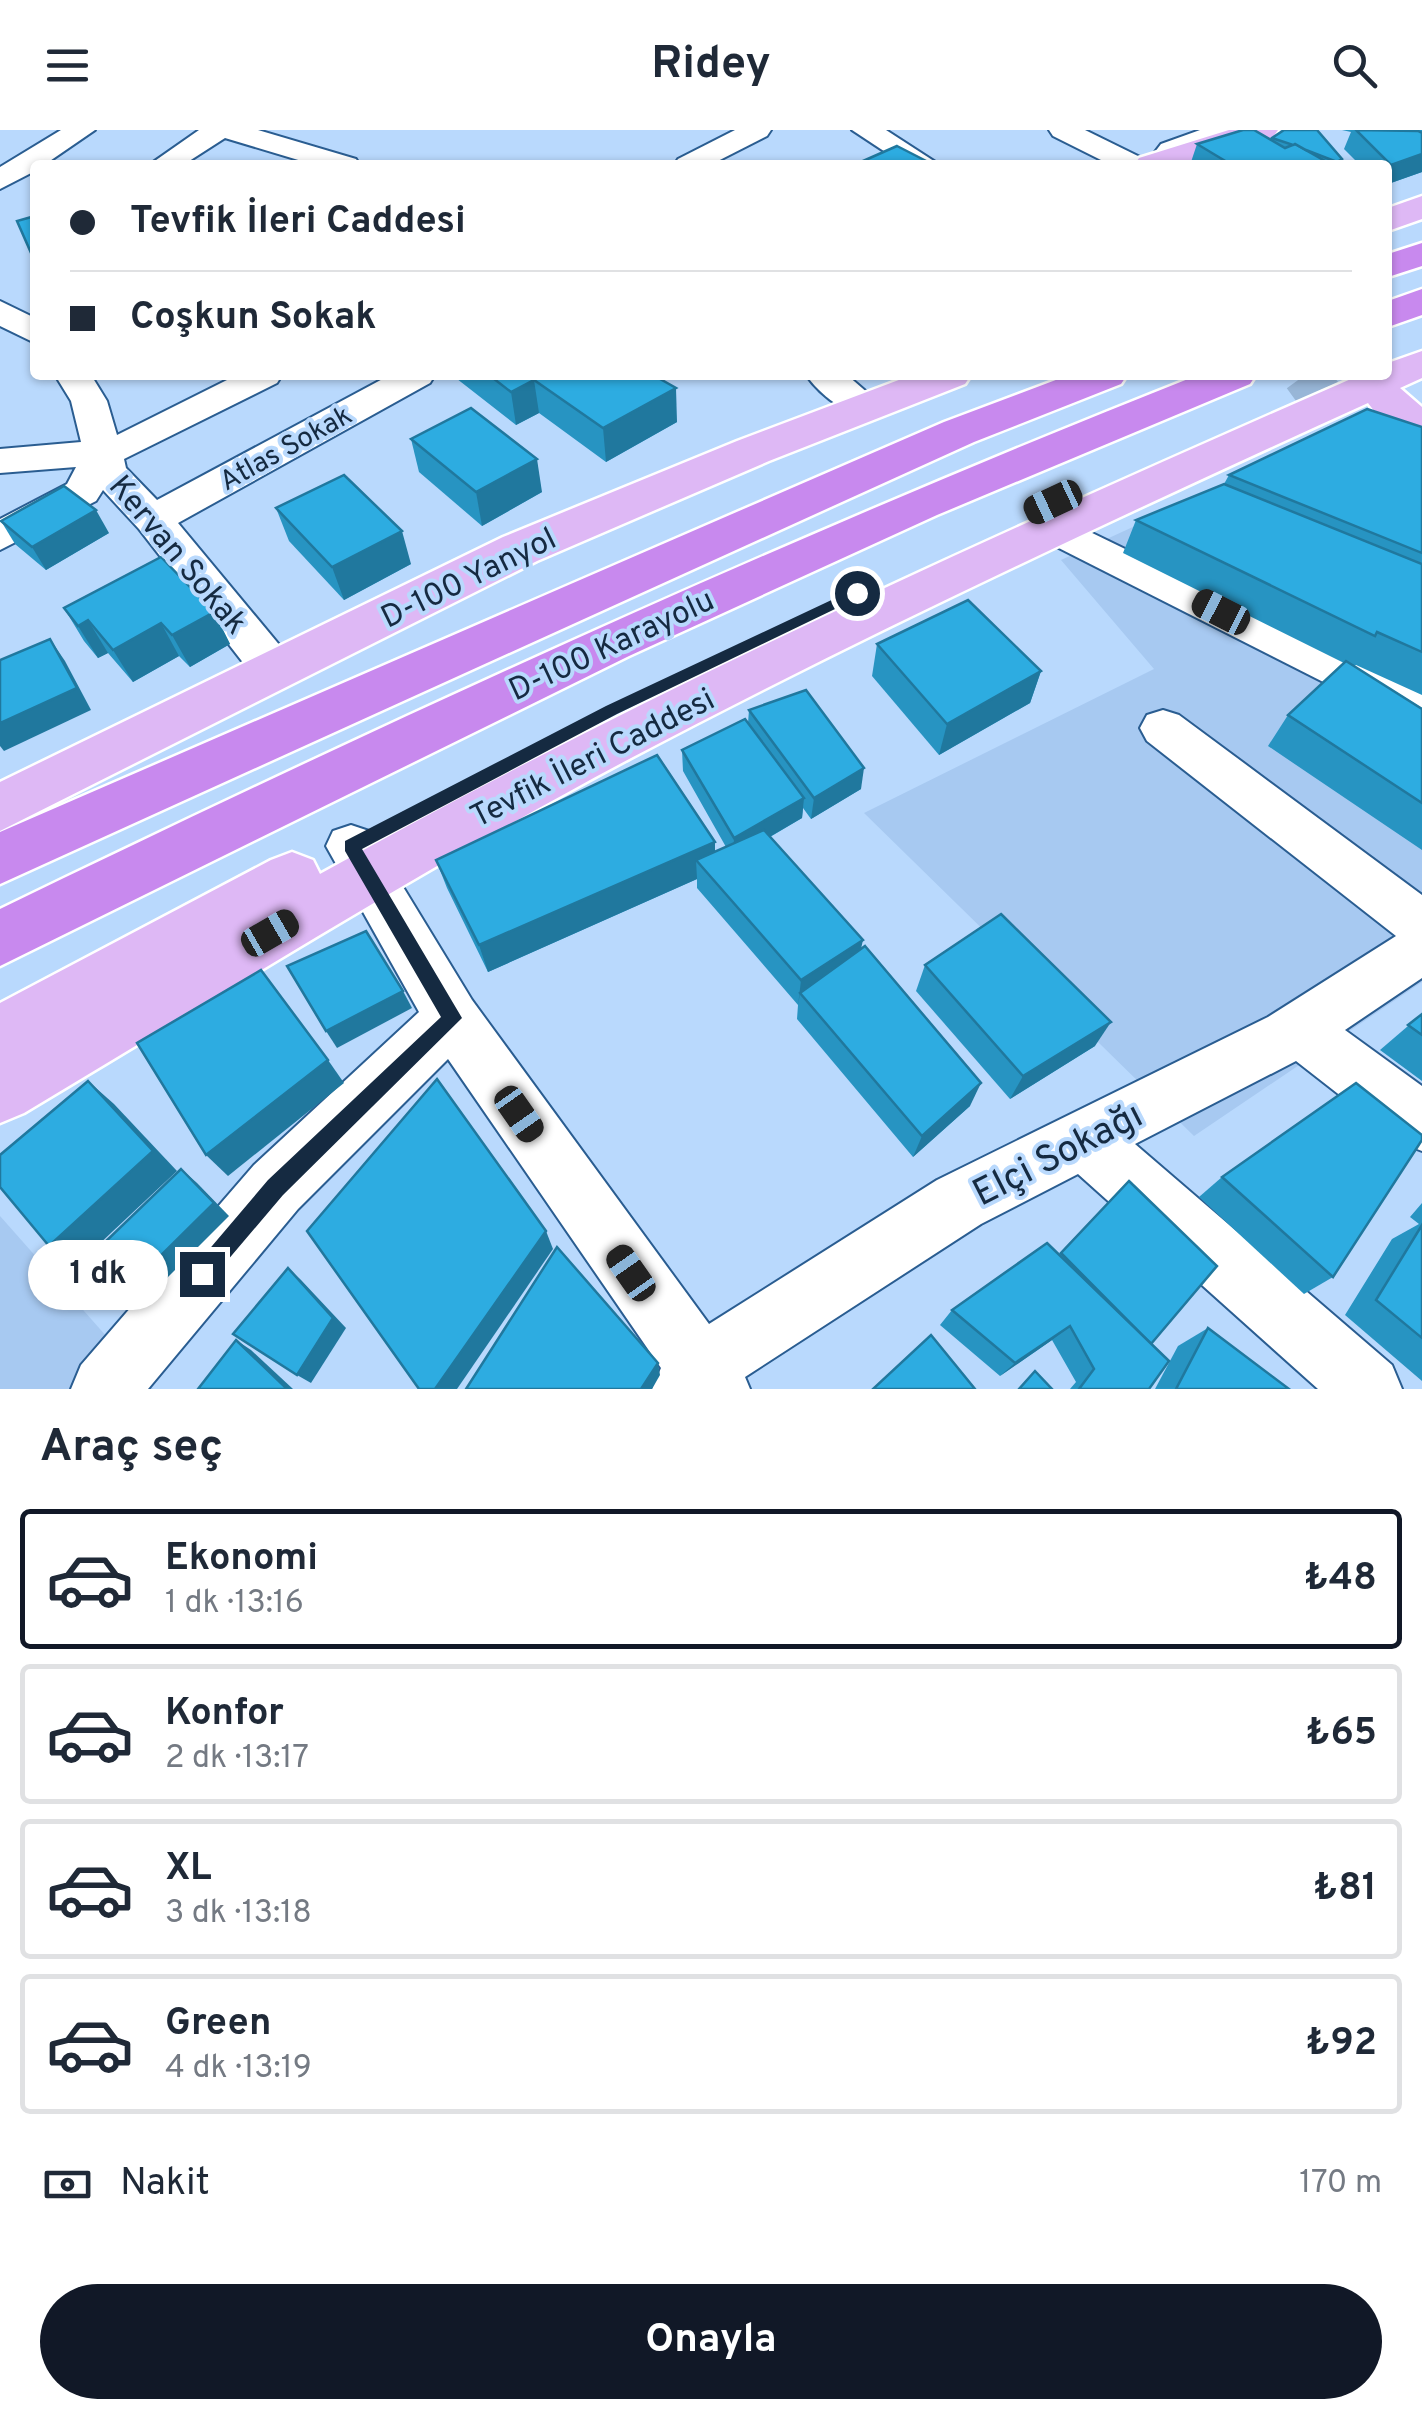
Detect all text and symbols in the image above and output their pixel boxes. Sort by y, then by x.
text: Ridey [651,37,771,94]
icon: menu [40,38,95,93]
icon: search [1327,38,1382,93]
text: Tevfik İleri Caddesi [130,198,466,247]
text: Coşkun Sokak [130,294,377,343]
street label: Atlas Sokak [214,398,359,501]
street label: Kervan Sokak [99,468,255,644]
car [1019,476,1087,528]
street label: D-100 Yanyol [375,520,564,639]
route start [835,571,880,616]
street label: D-100 Karayolu [503,582,721,712]
car [1187,585,1255,639]
street label: Tevfik İleri Caddesi [464,680,722,839]
car [237,905,303,961]
car [490,1081,548,1147]
street label: Elçi Sokağı [965,1092,1152,1220]
callout: 1 dk [27,1239,167,1309]
car [602,1240,660,1306]
route end [180,1252,225,1297]
text: 1 dk [69,1255,127,1295]
text: Araç seç [40,1420,223,1477]
icon: car [45,1534,135,1624]
text: Ekonomi [165,1535,318,1584]
text: ₺48 [1304,1555,1377,1604]
text: 1 dk · 13:16 [165,1584,304,1624]
icon: car [45,1689,135,1779]
text: Konfor [165,1690,284,1739]
text: ₺65 [1305,1710,1377,1759]
text: 2 dk · 13:17 [165,1739,309,1779]
icon: car [45,1844,135,1934]
text: XL [165,1845,212,1894]
text: ₺81 [1313,1865,1377,1914]
text: 3 dk · 13:18 [165,1894,312,1934]
icon: car [45,1999,135,2089]
text: Green [165,2000,271,2049]
text: ₺92 [1305,2020,1377,2069]
text: 4 dk · 13:19 [165,2049,312,2089]
icon: cash [40,2157,95,2212]
text: Nakit [120,2160,210,2209]
text: 170 m [1299,2164,1382,2204]
button: Onayla [40,2284,1382,2399]

